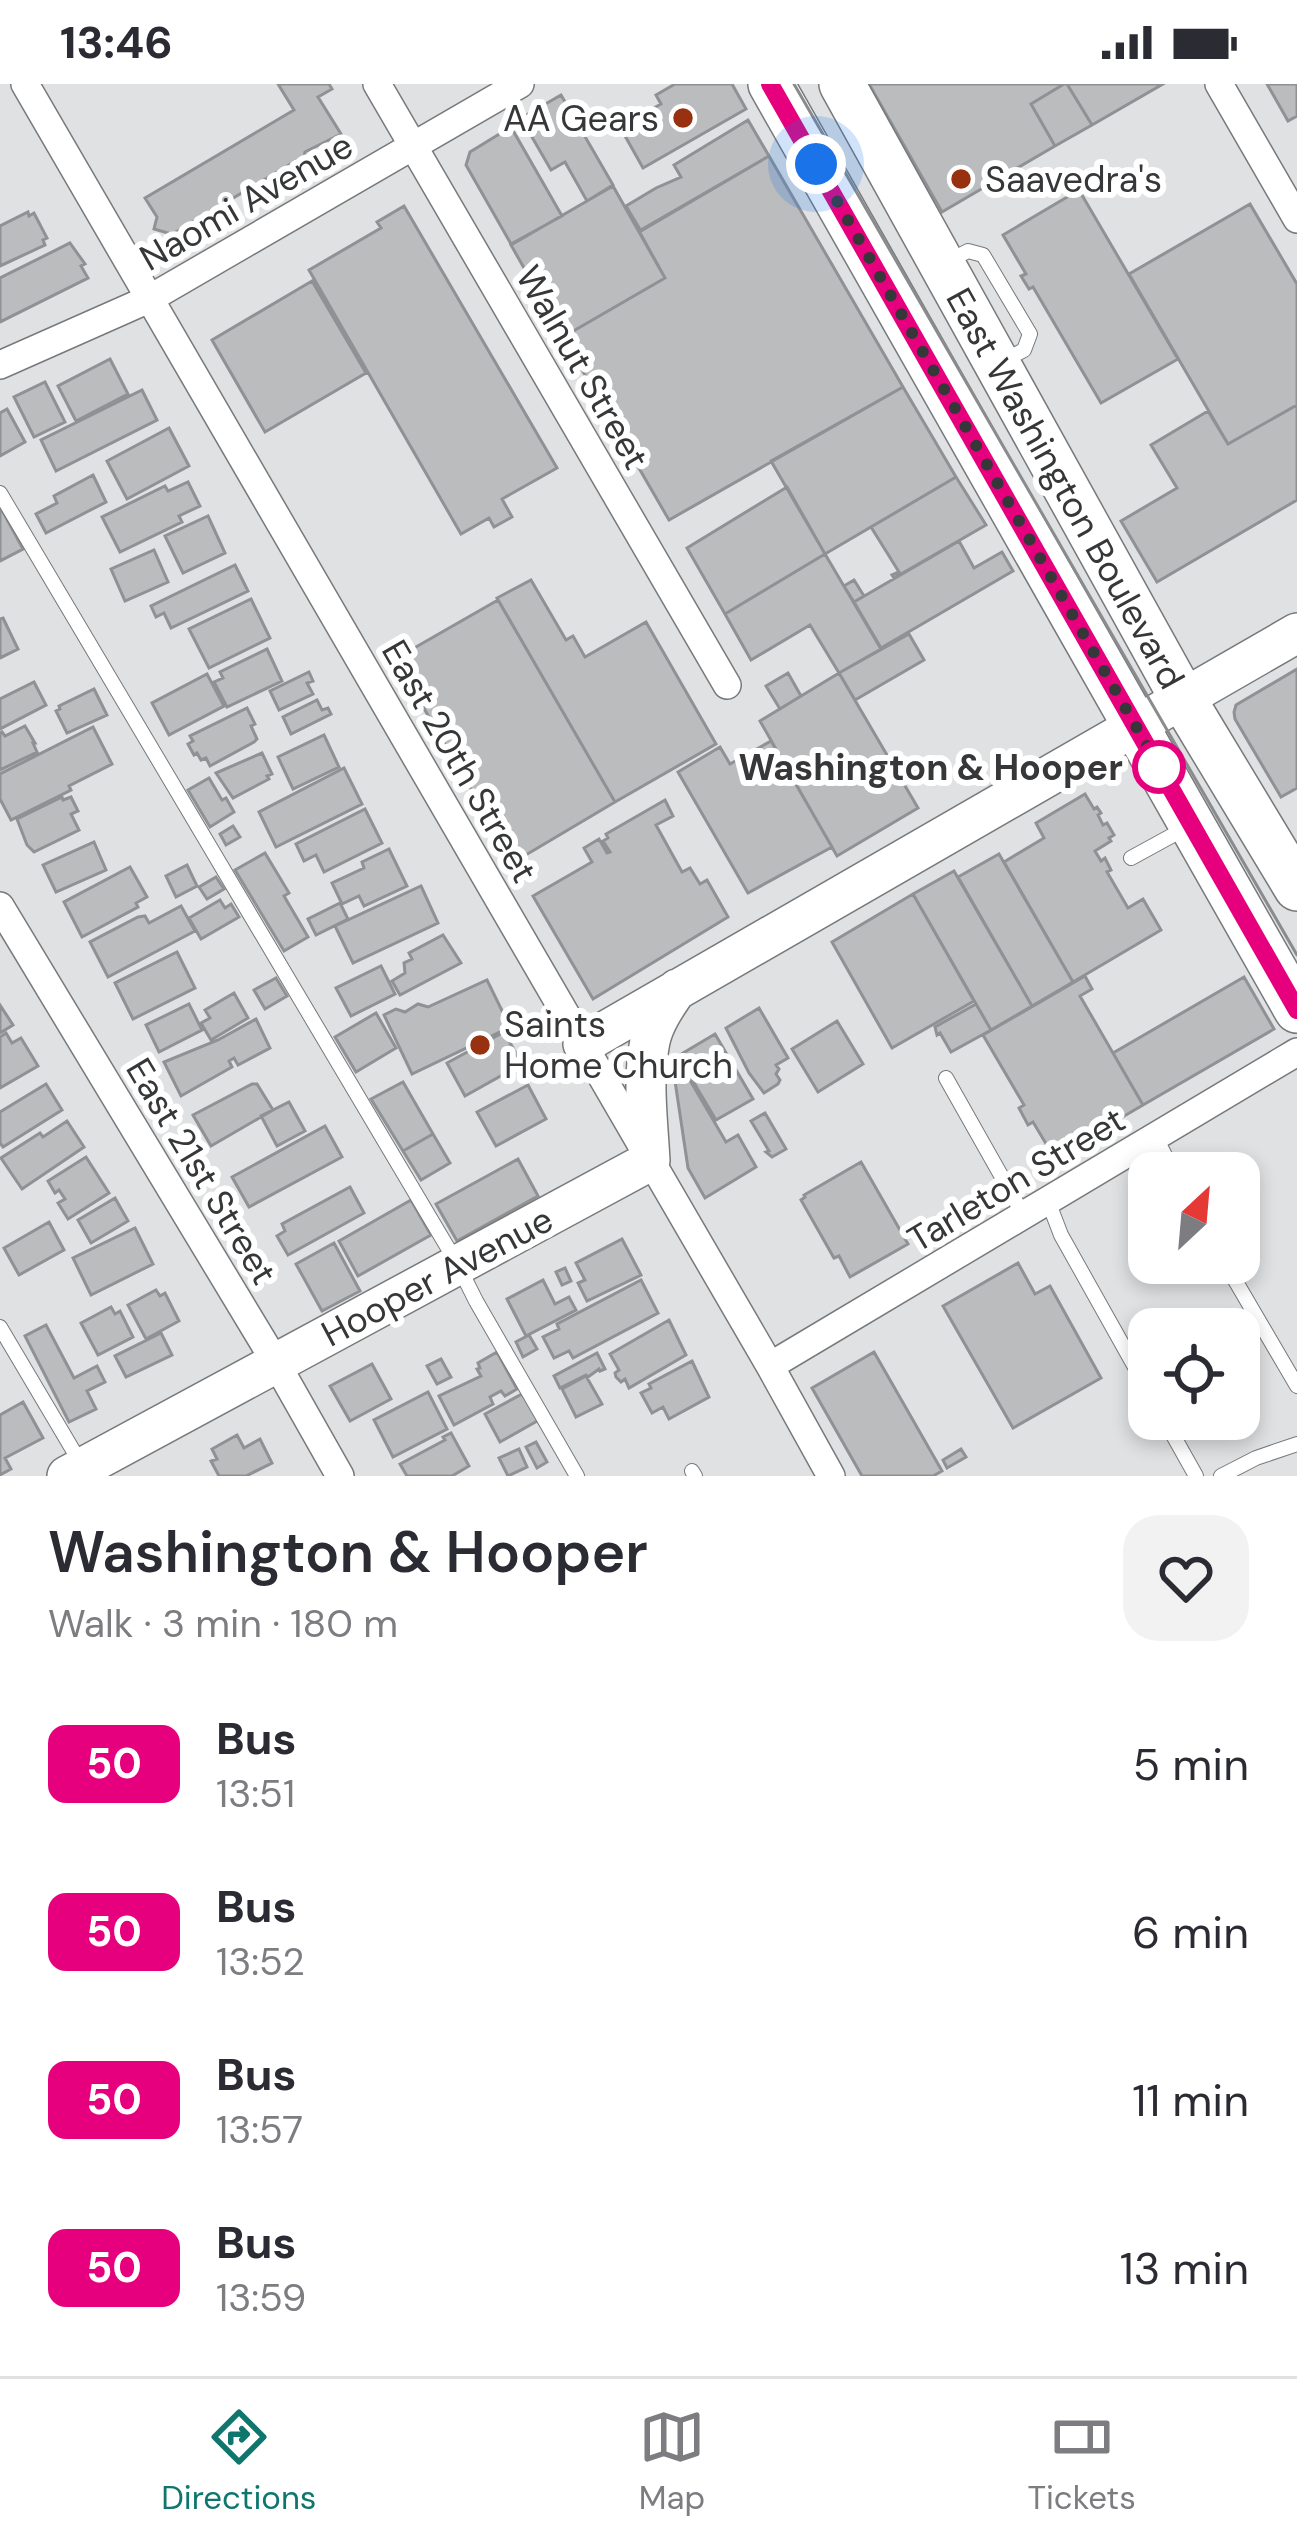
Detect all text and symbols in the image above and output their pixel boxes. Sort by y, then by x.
text: 13:46 [60,13,173,72]
place label: AA Gears [503,95,659,142]
marker: AA Gears [670,105,696,131]
street label: Naomi Avenue [131,121,361,281]
your location [786,134,846,194]
place label: Saavedra's [985,156,1162,203]
marker: Saavedra's [948,166,974,192]
street label: Walnut Street [505,257,660,478]
street label: East Washington Boulevard [936,280,1195,697]
street label: East 20th Street [371,632,548,891]
marker: Washington & Hooper [1134,742,1184,792]
place label: Washington & Hooper [739,744,1123,791]
place label: Saints Home Church [504,1001,733,1089]
marker: Saints Home Church [467,1032,493,1058]
street label: East 21st Street [116,1049,288,1293]
street label: Tarleton Street [899,1096,1134,1263]
north arrow [1128,1152,1260,1284]
map controls [1128,1152,1260,1440]
street label: Hooper Avenue [313,1196,561,1357]
button: locate [1128,1308,1260,1440]
text: Washington & Hooper [48,1515,648,1590]
button: heart [1123,1515,1249,1641]
text: Walk · 3 min · 180 m [48,1598,398,1649]
text: Bus [216,1709,296,1768]
text: 5 min [1133,1735,1249,1794]
text: 50 [86,1736,142,1791]
text: 13:51 [216,1768,295,1819]
text: Bus [216,1877,296,1936]
text: 6 min [1132,1903,1249,1962]
text: 50 [86,1904,142,1959]
text: 13:52 [216,1936,305,1987]
text: Bus [216,2045,296,2104]
text: 11 min [1132,2071,1249,2130]
text: 50 [86,2072,142,2127]
text: 13:57 [216,2104,303,2155]
text: Bus [216,2213,296,2272]
text: 13 min [1120,2239,1249,2298]
text: 50 [86,2240,142,2295]
text: 13:59 [216,2272,306,2323]
tab: Directions [161,2404,316,2519]
tab: Map [639,2404,705,2519]
tab: Tickets [1027,2404,1136,2519]

